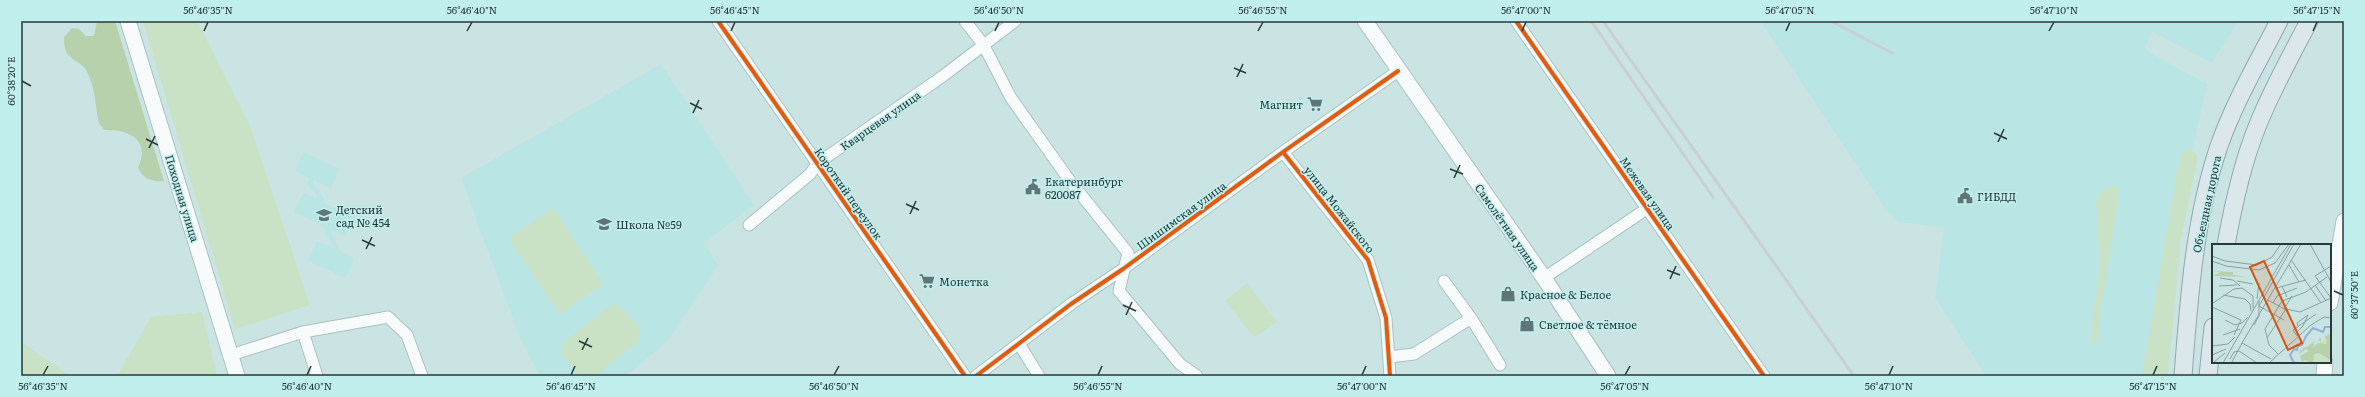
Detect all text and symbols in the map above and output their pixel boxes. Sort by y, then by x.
text: 56°46'35"N [183,2,233,17]
text: 56°46'40"N [447,2,497,17]
text: 56°46'45"N [710,2,760,17]
text: 56°46'50"N [974,2,1024,17]
text: 56°46'55"N [1238,2,1288,17]
text: 56°47'00"N [1501,2,1551,17]
text: 56°47'05"N [1765,2,1815,17]
text: 56°47'10"N [2030,2,2078,17]
text: 56°47'15"N [2293,2,2341,17]
text: 60°38'20"E [3,57,18,105]
street label: Кварцевая улица [837,86,923,154]
supermarket icon: Магнит [1306,95,1324,113]
place label: Магнит [1259,96,1304,112]
street label: Короткий переулок [811,144,887,243]
street label: Походная улица [162,152,204,244]
street label: Межевая улица [1617,153,1679,233]
street label: Объездная дорога [2188,154,2224,254]
street label: улица Можайского [1301,162,1379,256]
place label: Екатеринбург 620087 [1045,173,1124,202]
street label: Шишимская улица [1133,177,1229,253]
public building icon: Екатеринбург 620087 [1024,178,1042,196]
street label: Самолётная улица [1472,180,1544,274]
public building icon: ГИБДД [1956,187,1974,205]
place label: ГИБДД [1977,188,2016,204]
place label: Детский сад № 454 [336,201,390,230]
school or university icon: Детский сад № 454 [315,206,333,224]
school or university icon: Школа №59 [595,215,613,233]
place label: Школа №59 [616,216,682,232]
inset map [2212,244,2331,363]
text: 60°37'50"E [2346,271,2361,319]
supermarket icon: Монетка [918,272,936,290]
place label: Монетка [939,273,989,289]
shop icon: Красное & Белое [1499,285,1517,303]
place label: Красное & Белое [1520,286,1611,302]
shop icon: Светлое & тёмное [1518,315,1536,333]
place label: Светлое & тёмное [1539,316,1637,332]
text: 56°46'35"N [18,378,68,393]
text: 56°46'40"N [282,378,332,393]
text: 56°46'45"N [546,378,596,393]
text: 56°46'50"N [809,378,859,393]
text: 56°46'55"N [1073,378,1123,393]
text: 56°47'00"N [1337,378,1387,393]
text: 56°47'05"N [1600,378,1650,393]
text: 56°47'10"N [1865,378,1913,393]
text: 56°47'15"N [2129,378,2177,393]

